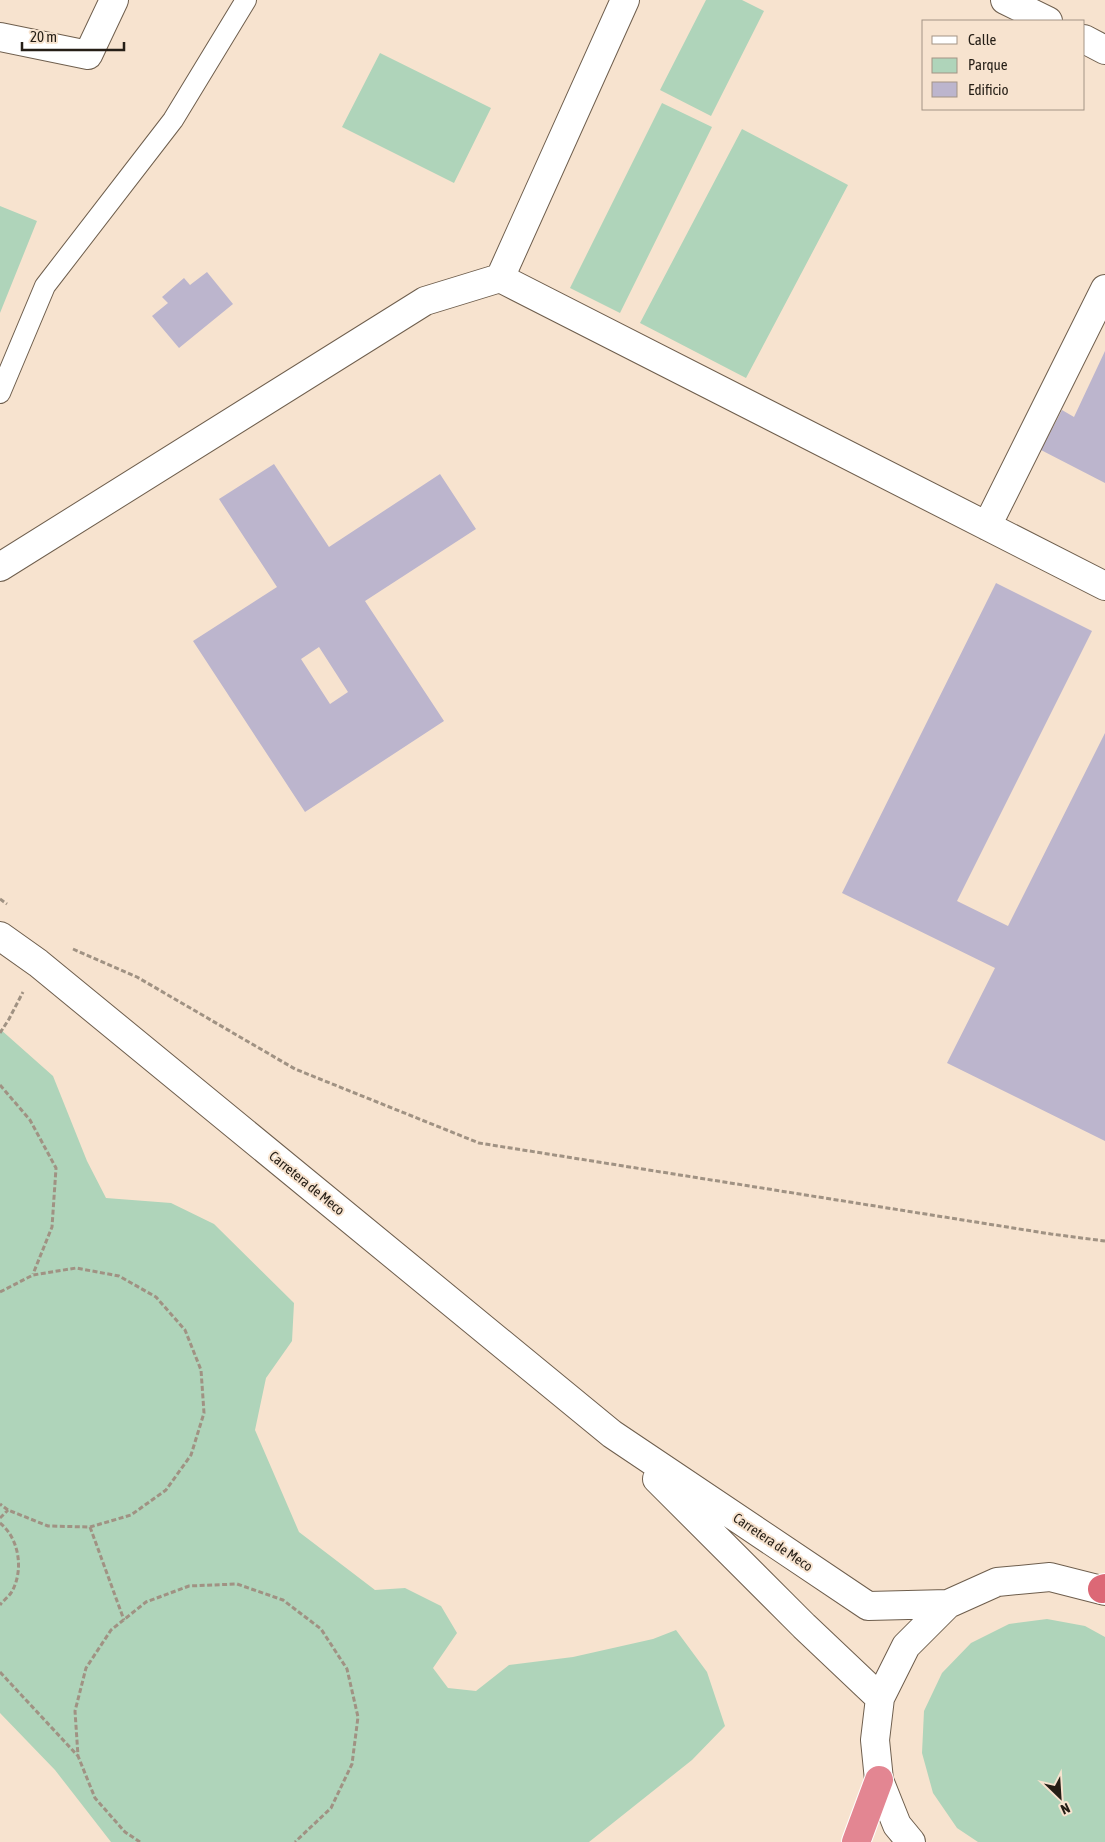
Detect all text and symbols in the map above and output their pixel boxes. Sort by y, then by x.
scale bar [22,20,125,52]
legend [922,20,1085,110]
text: 20 m [30,28,57,45]
text: Calle [968,31,997,48]
text: Parque [968,56,1008,73]
text: Edificio [968,81,1009,98]
street label: Carretera de Meco [266,1148,348,1218]
street label: Carretera de Meco [730,1510,816,1574]
north arrow [1035,1772,1085,1822]
text: N [1058,1800,1073,1818]

